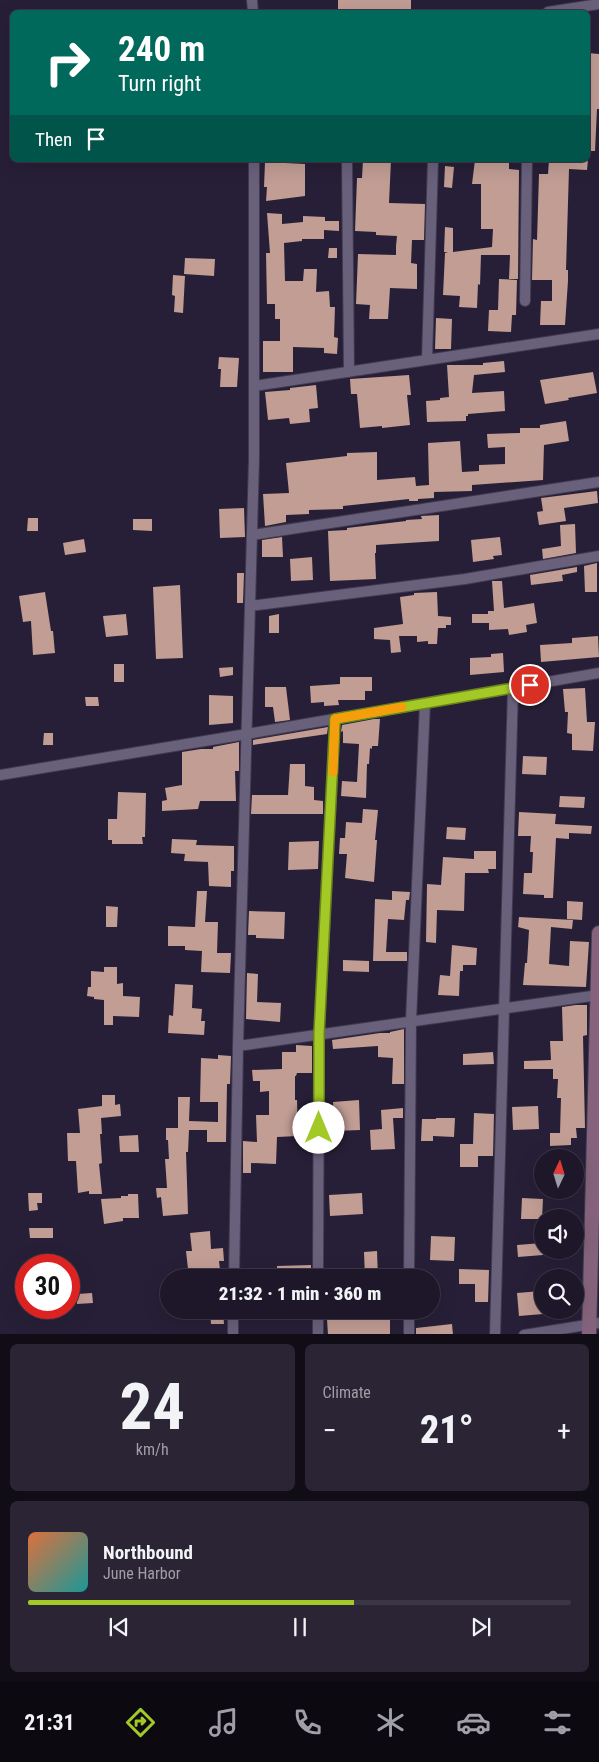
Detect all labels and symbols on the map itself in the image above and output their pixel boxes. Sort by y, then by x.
pin [509,664,551,706]
position arrow [292,1101,344,1153]
north arrow [534,1149,584,1199]
speed limit sign: 30 [15,1254,80,1319]

